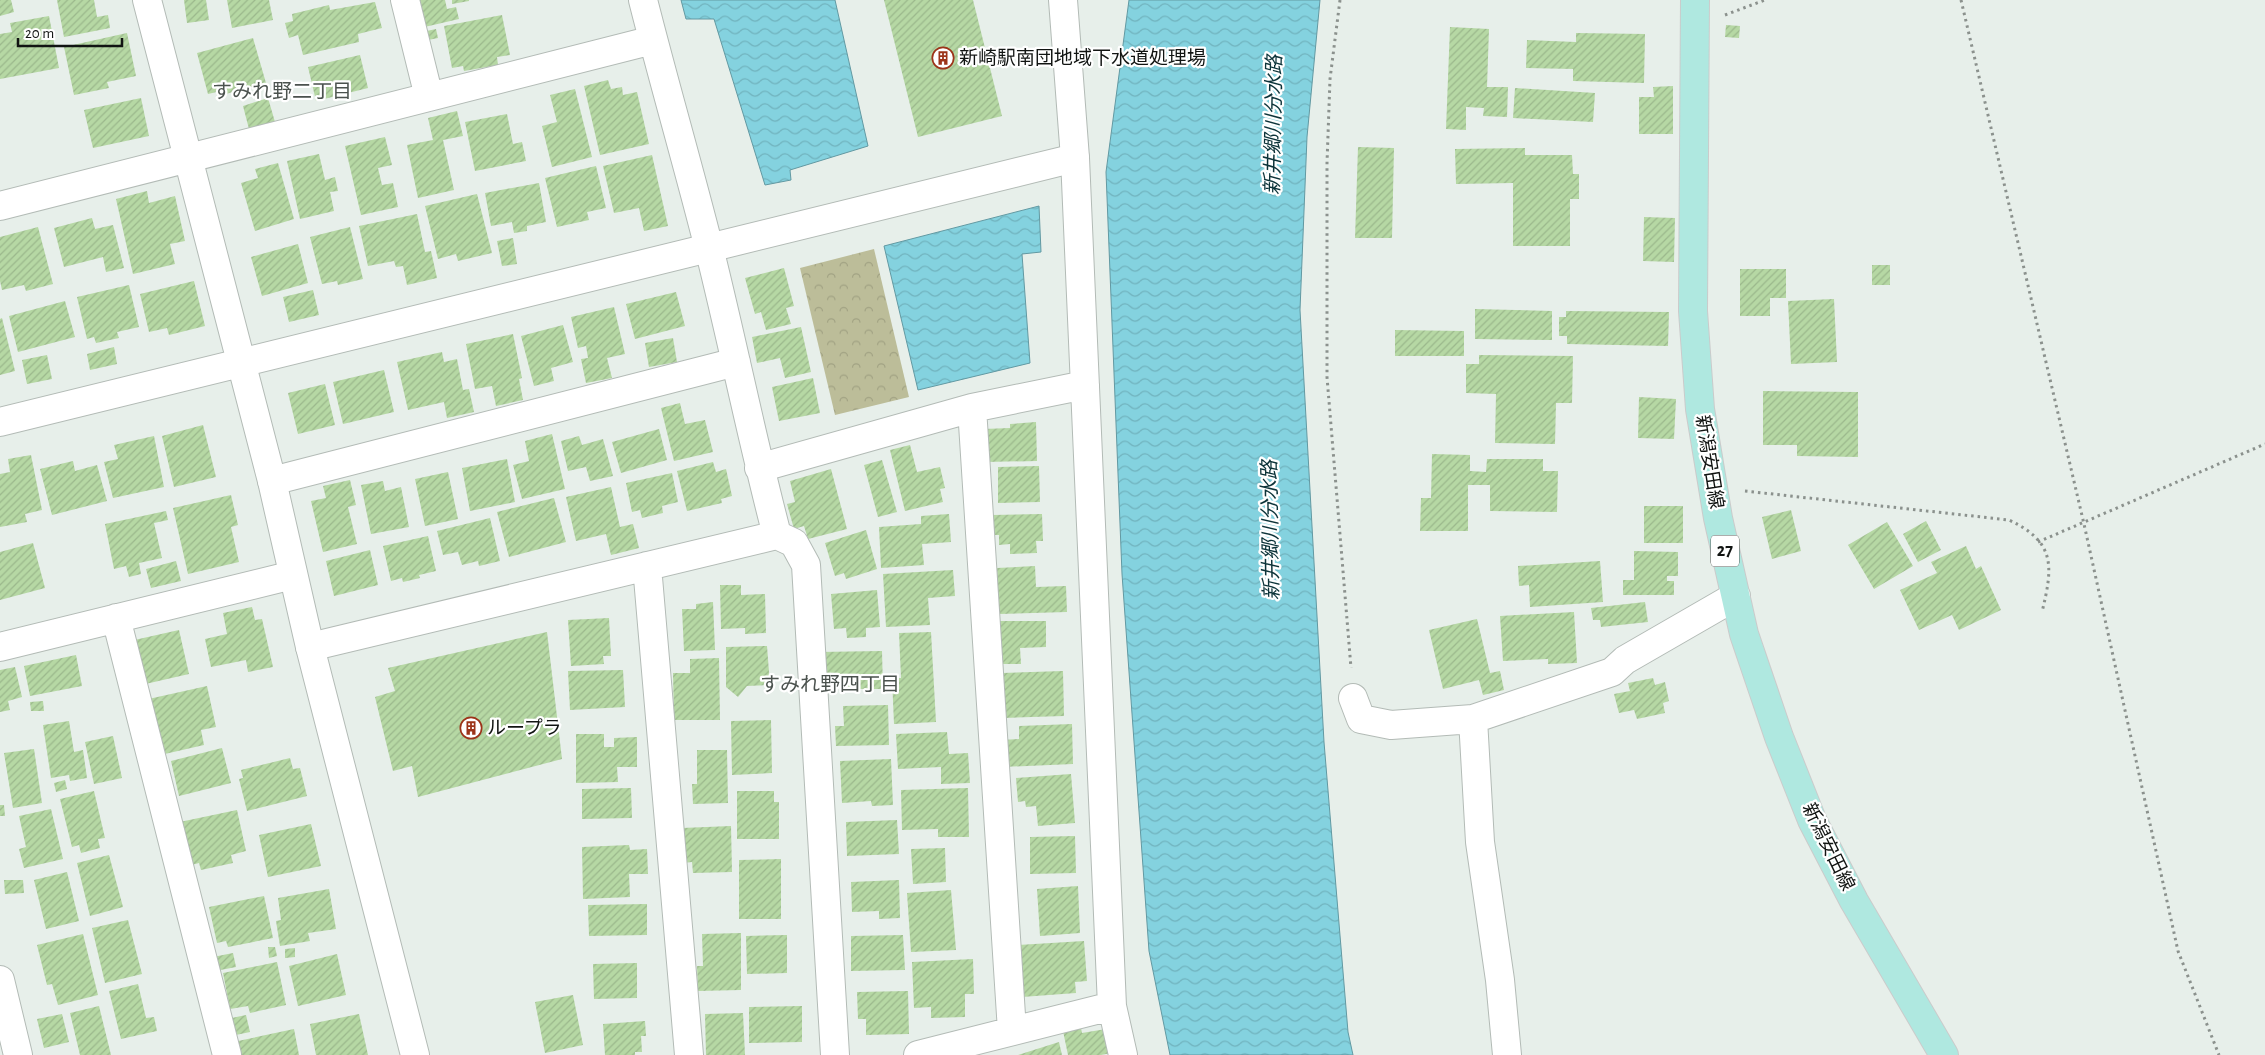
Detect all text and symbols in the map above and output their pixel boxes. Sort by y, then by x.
scale bar [18,15,121,47]
text: 20 m [25,26,54,41]
building icon: 新崎駅南団地域下水道処理場 [931,46,955,70]
place label: 新崎駅南団地域下水道処理場 [959,47,1206,68]
water label: 新井郷川分水路 [1262,53,1285,195]
district label: すみれ野二丁目 [212,82,352,102]
street label: 新潟安田線 [1692,413,1728,510]
water label: 新井郷川分水路 [1259,458,1282,600]
road number: 27 [1711,536,1739,566]
district label: すみれ野四丁目 [760,675,900,695]
building icon: ループラ [459,716,483,740]
place label: ループラ [487,718,562,738]
street label: 新潟安田線 [1799,799,1859,894]

